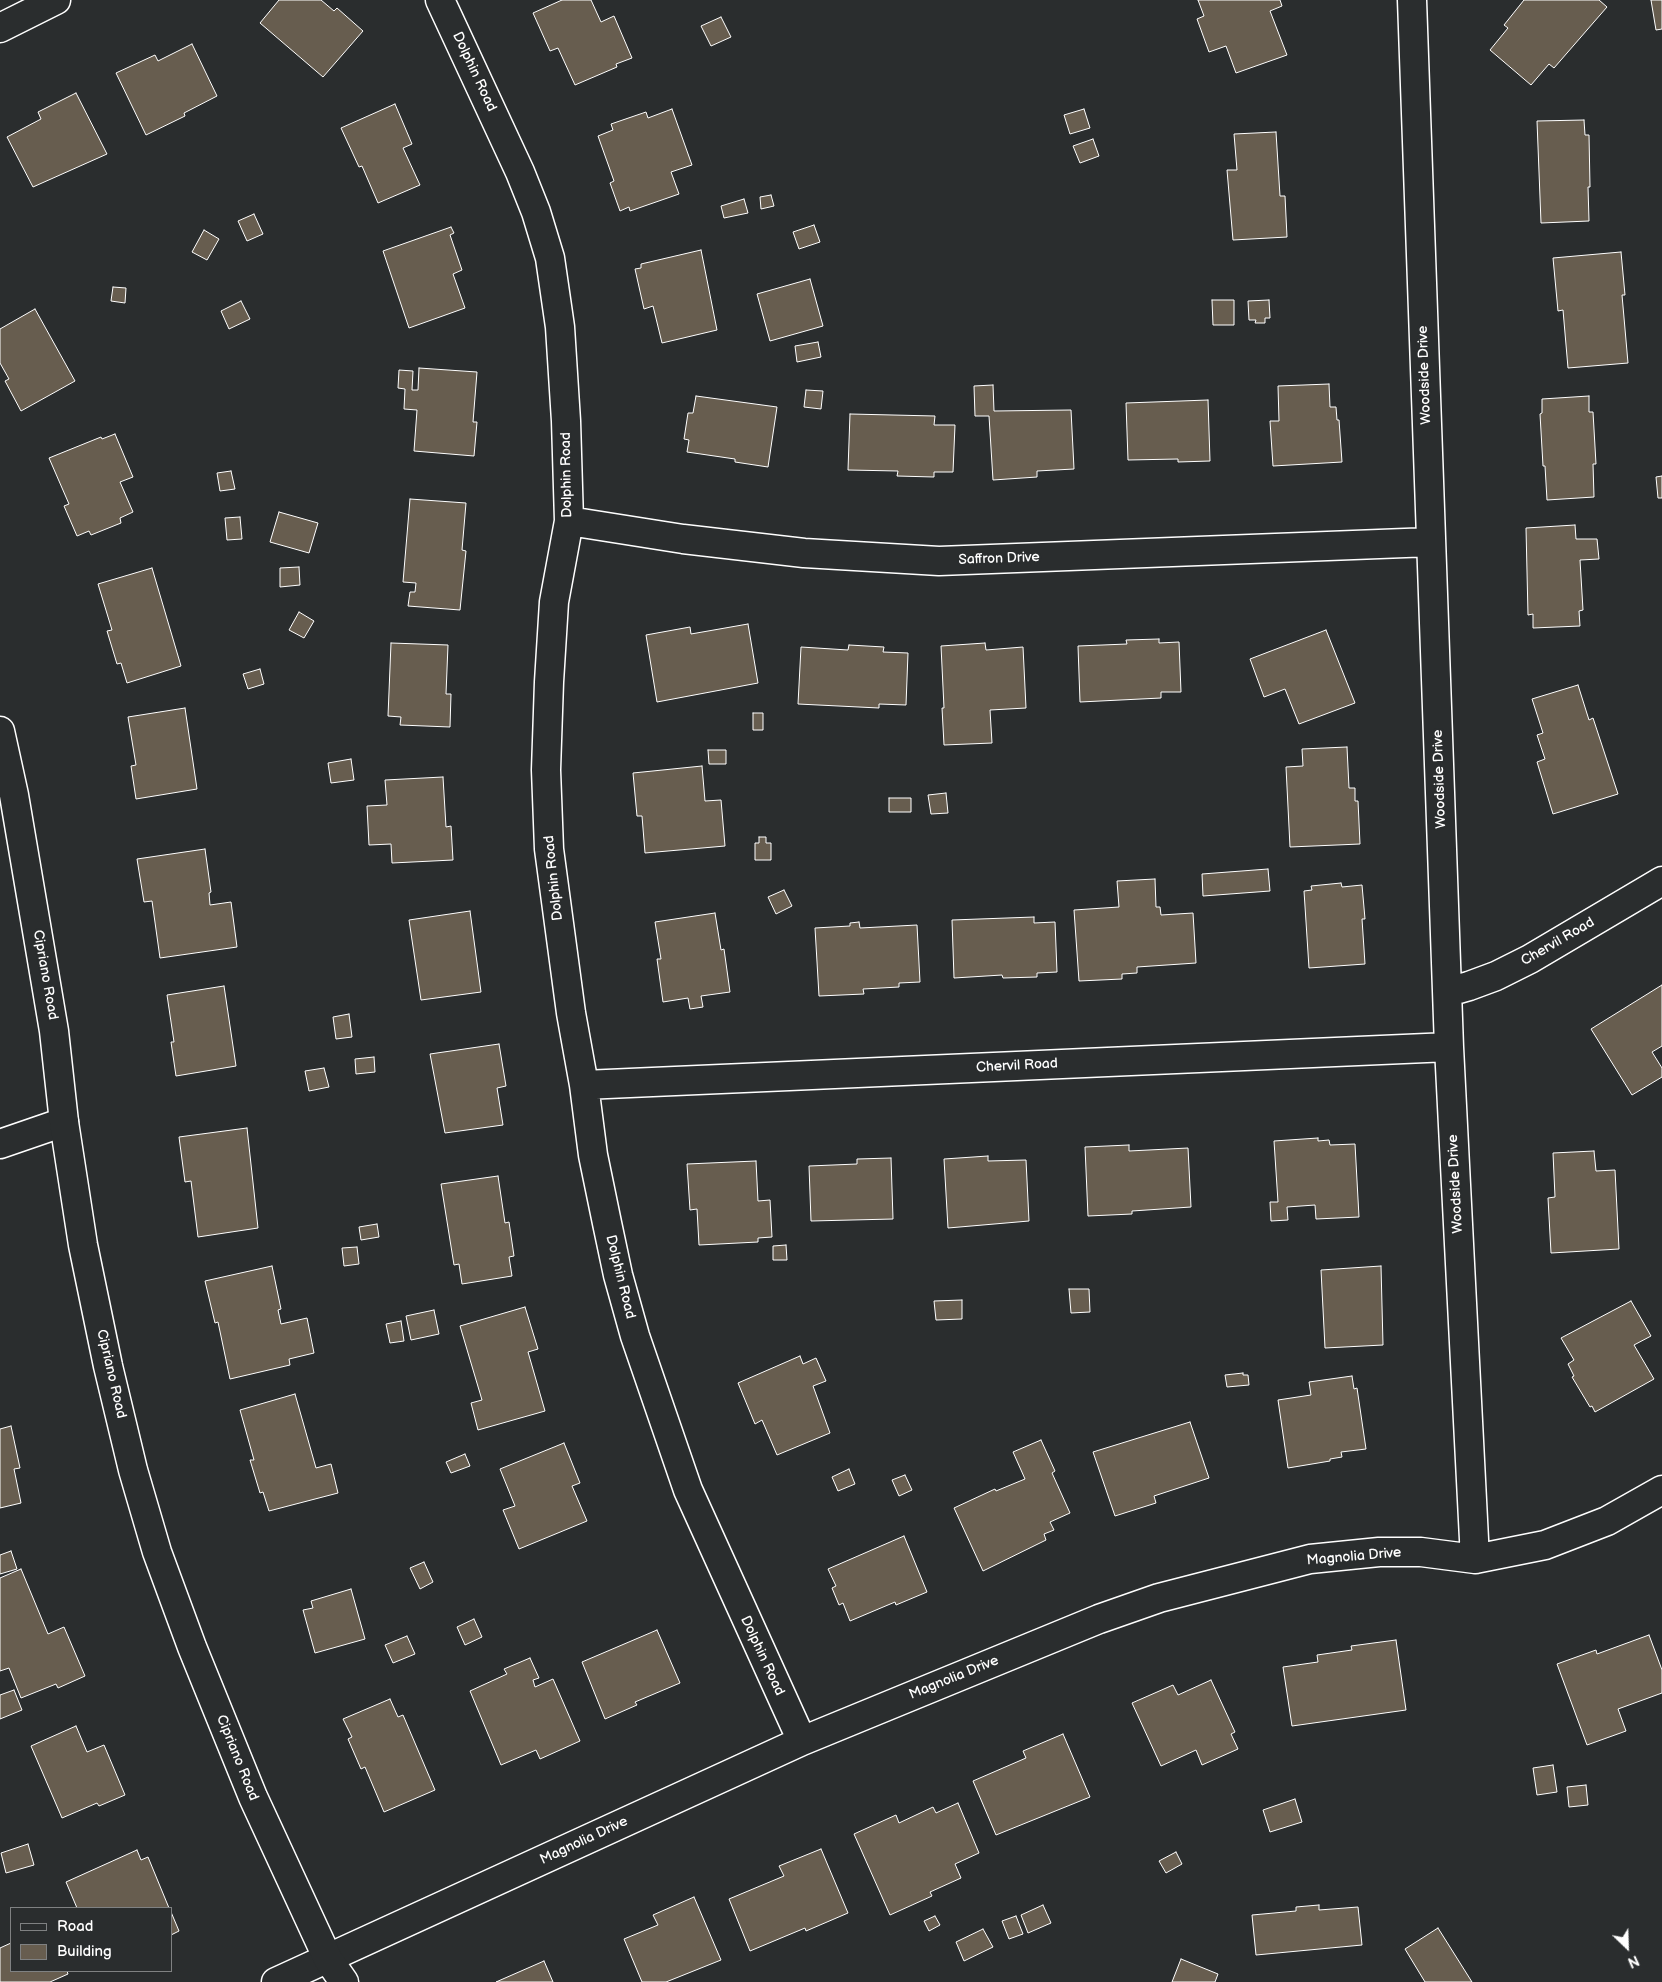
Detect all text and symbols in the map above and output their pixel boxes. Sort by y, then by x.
street label: Dolphin Road [448,30,500,114]
street label: Woodside Drive [1415,325,1435,425]
street label: Dolphin Road [558,432,576,518]
street label: Saffron Drive [958,549,1040,569]
street label: Woodside Drive [1430,729,1450,829]
street label: Dolphin Road [541,834,567,922]
street label: Chervil Road [1518,914,1598,970]
street label: Cipriano Road [29,929,61,1021]
street label: Chervil Road [976,1055,1058,1077]
street label: Woodside Drive [1445,1134,1467,1234]
street label: Dolphin Road [601,1233,639,1321]
street label: Cipriano Road [93,1328,129,1420]
street label: Magnolia Drive [1306,1544,1402,1570]
street label: Dolphin Road [736,1614,788,1698]
street label: Magnolia Drive [907,1652,1001,1704]
street label: Cipriano Road [212,1713,262,1803]
street label: Magnolia Drive [537,1813,631,1869]
legend [10,1907,172,1972]
text: Road [57,1917,93,1936]
north arrow [1602,1922,1652,1972]
text: Building [57,1942,112,1961]
text: N [1625,1951,1642,1971]

